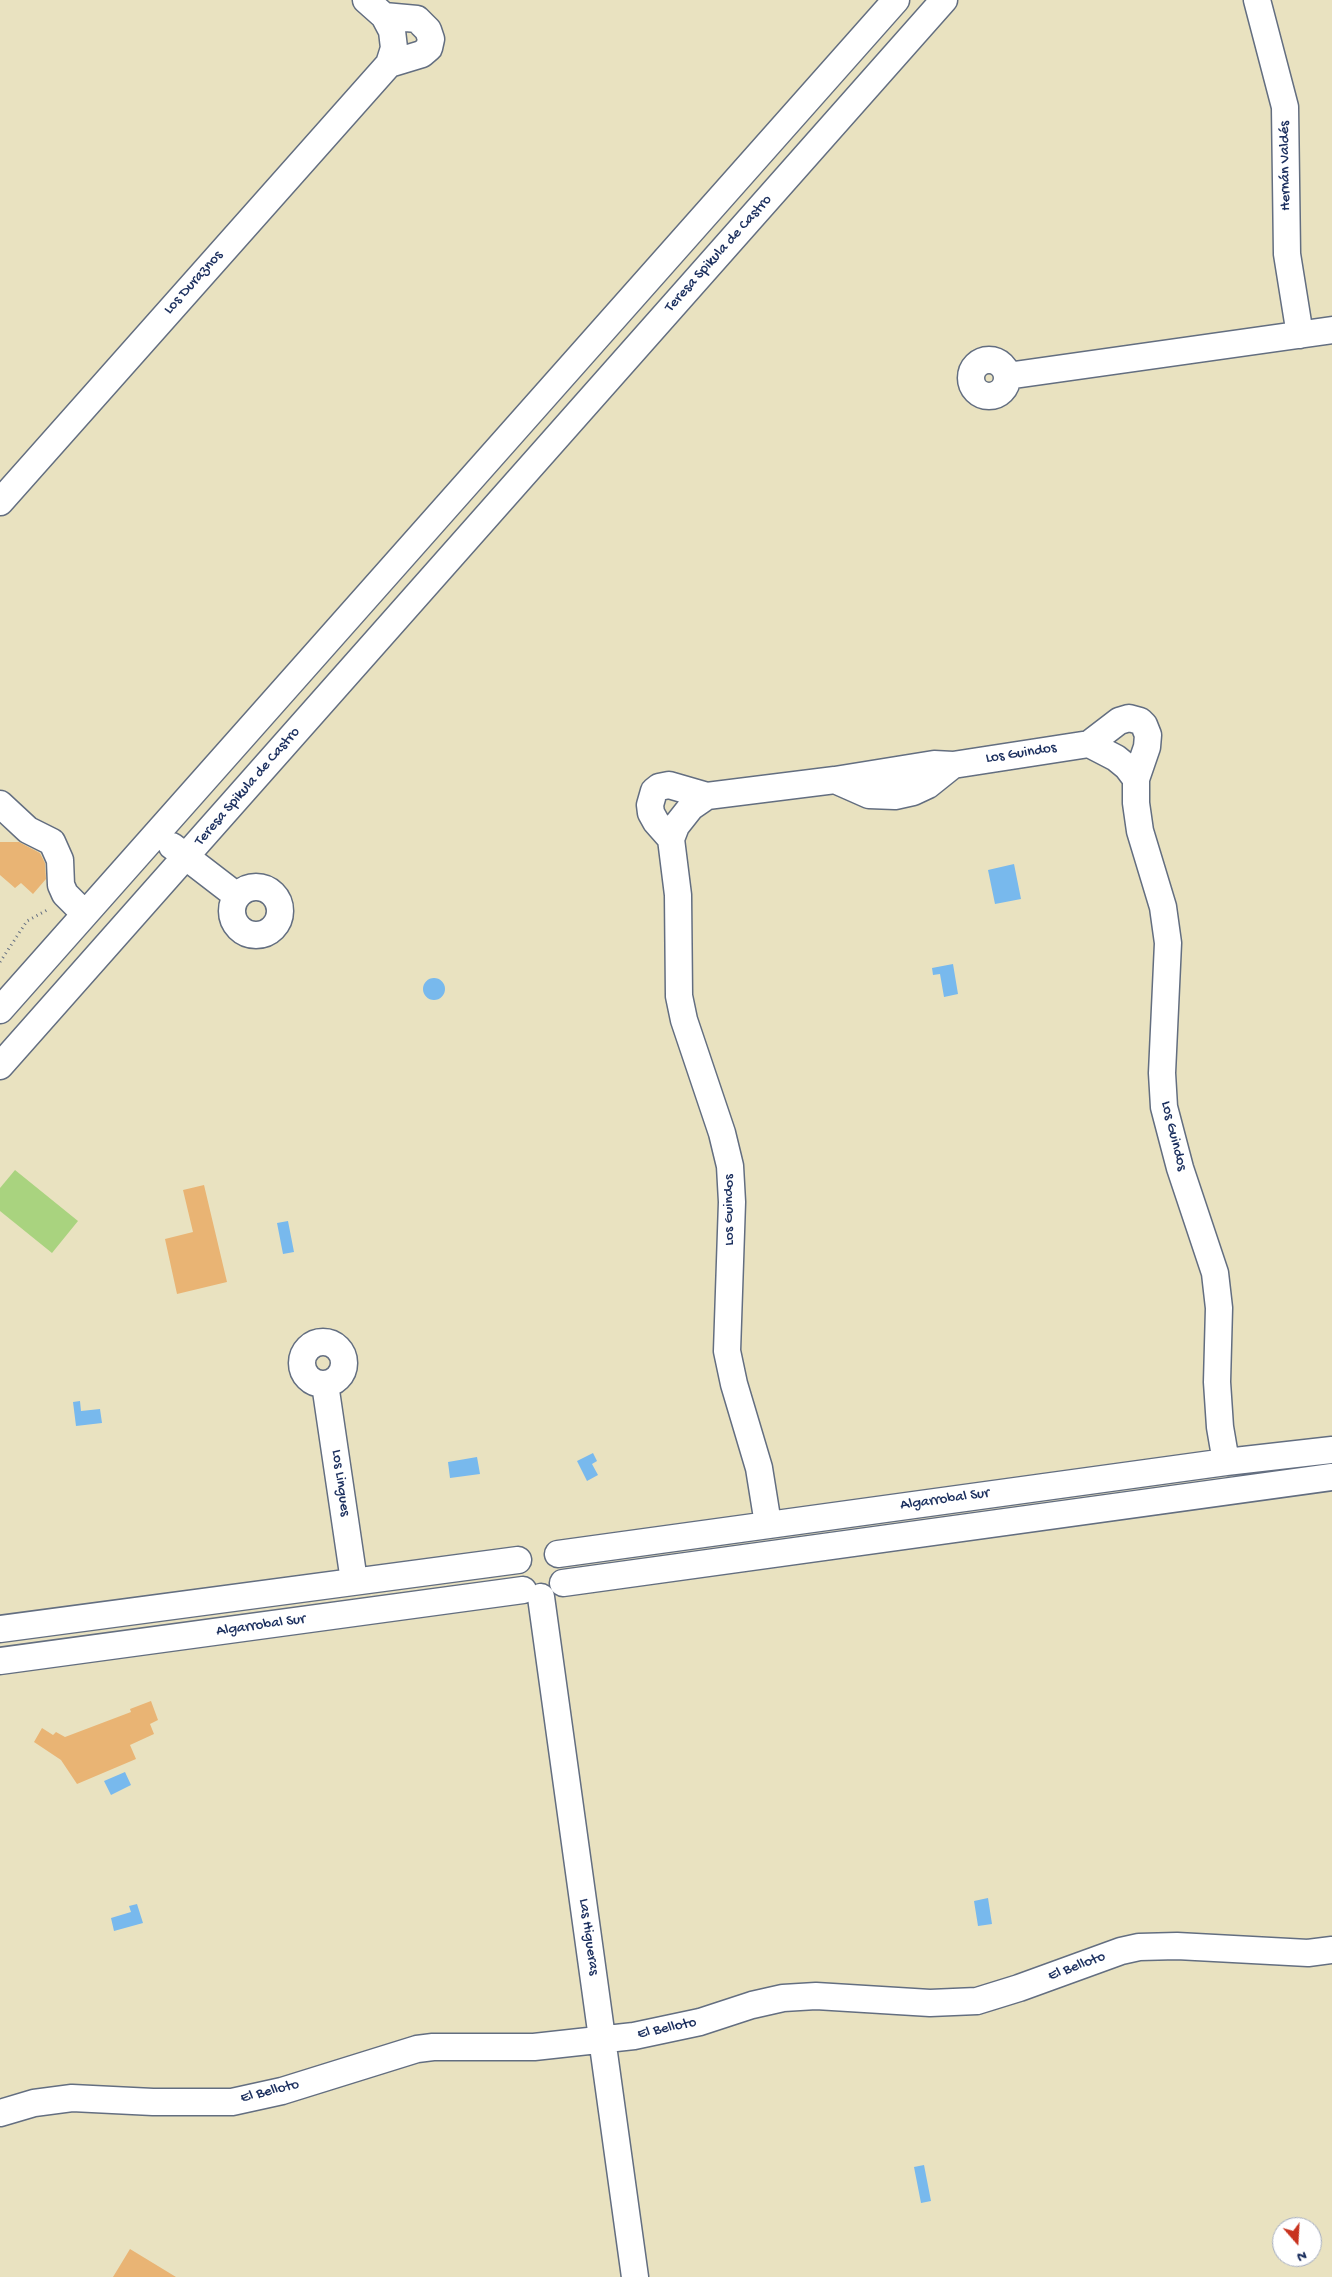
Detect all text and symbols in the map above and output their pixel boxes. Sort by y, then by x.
street label: Hernán Valdés [1276,121,1296,211]
street label: Teresa Spikula de Castro [662,192,776,316]
street label: Los Duraznos [161,247,227,319]
street label: Teresa Spikula de Castro [191,724,305,850]
street label: Los Guindos [984,740,1058,768]
street label: Los Guindos [1156,1099,1190,1173]
street label: Los Guindos [721,1174,739,1246]
street label: Los Lingues [326,1449,354,1517]
street label: Algarrobal Sur [899,1485,991,1515]
street label: Algarrobal Sur [215,1611,307,1641]
street label: Las Higueras [574,1898,602,1976]
street label: El Belloto [1046,1948,1108,1986]
street label: El Belloto [636,2014,698,2044]
street label: El Belloto [239,2076,301,2108]
north arrow [1272,2217,1322,2267]
text: N [1295,2246,1309,2265]

